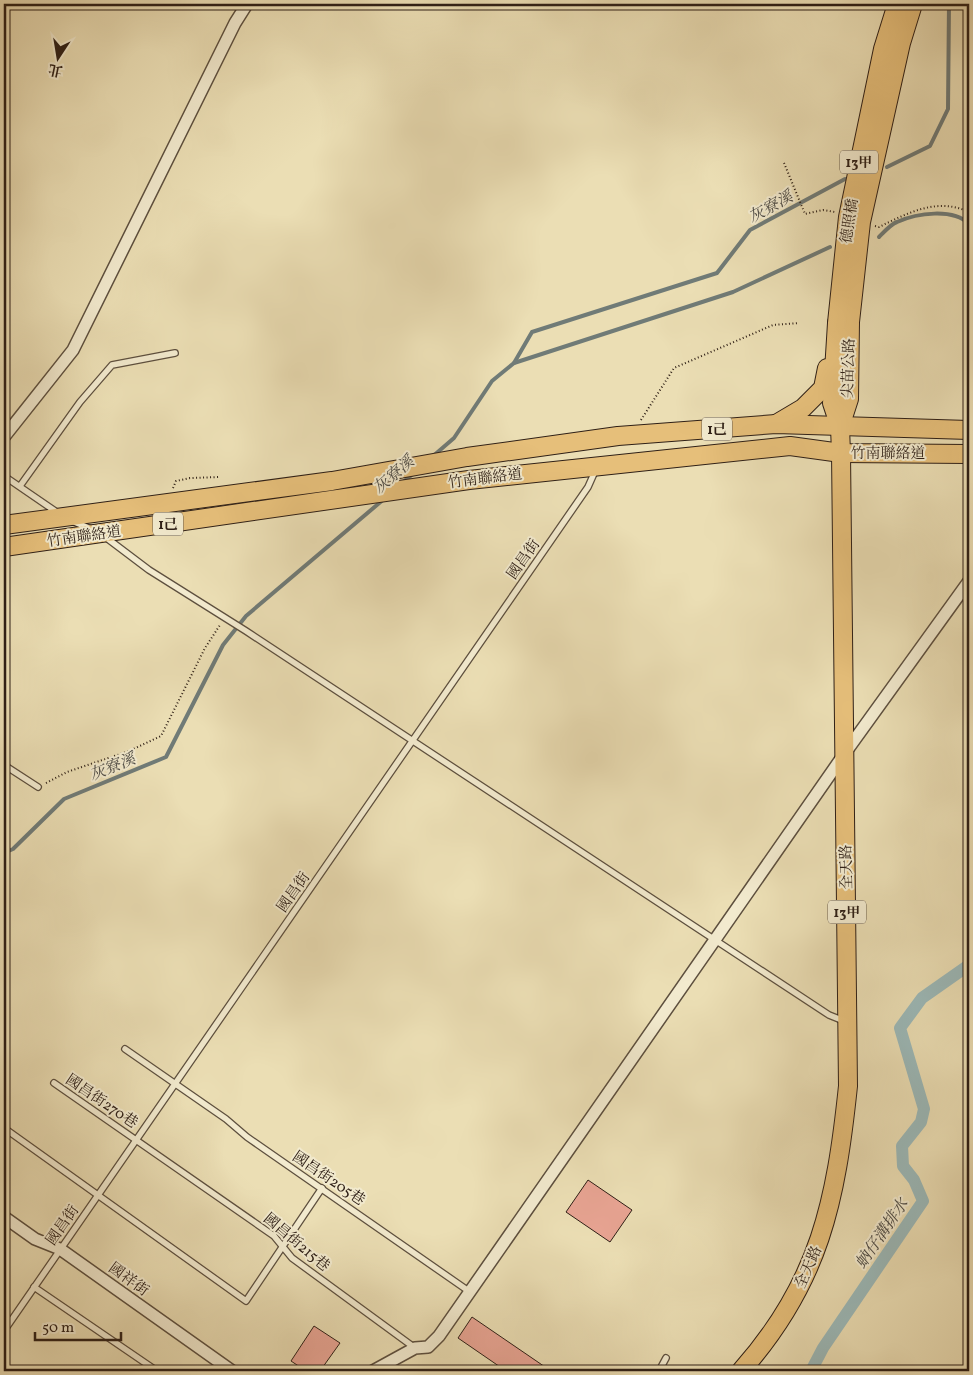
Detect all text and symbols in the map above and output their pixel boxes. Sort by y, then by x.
north arrow [32,32,82,82]
text: 北 [47,59,64,80]
road number: 13甲 [840,150,878,173]
water label: 灰寮溪 [745,186,799,229]
street label: 德照橋 [837,197,864,245]
street label: 尖苗公路 [838,338,861,398]
road number: 1己 [702,418,732,440]
street label: 竹南聯絡道 [850,444,926,465]
water label: 灰寮溪 [369,450,421,500]
street label: 竹南聯絡道 [447,464,524,494]
road number: 1己 [153,512,183,536]
street label: 竹南聯絡道 [46,522,123,553]
street label: 國昌街 [503,535,546,584]
water label: 灰寮溪 [86,748,141,787]
street label: 全天路 [837,844,858,890]
street label: 國昌街 [273,868,316,917]
road number: 13甲 [828,900,866,924]
street label: 國昌街270巷 [61,1070,142,1134]
street label: 國昌街205巷 [287,1147,369,1211]
water label: 蚋仔溝排水 [851,1193,915,1273]
street label: 國昌街 [42,1201,85,1250]
street label: 國昌街215巷 [258,1209,334,1277]
street label: 全天路 [791,1243,828,1292]
street label: 國祥街 [104,1258,152,1302]
scale bar [35,1310,121,1342]
text: 50 m [42,1318,74,1339]

